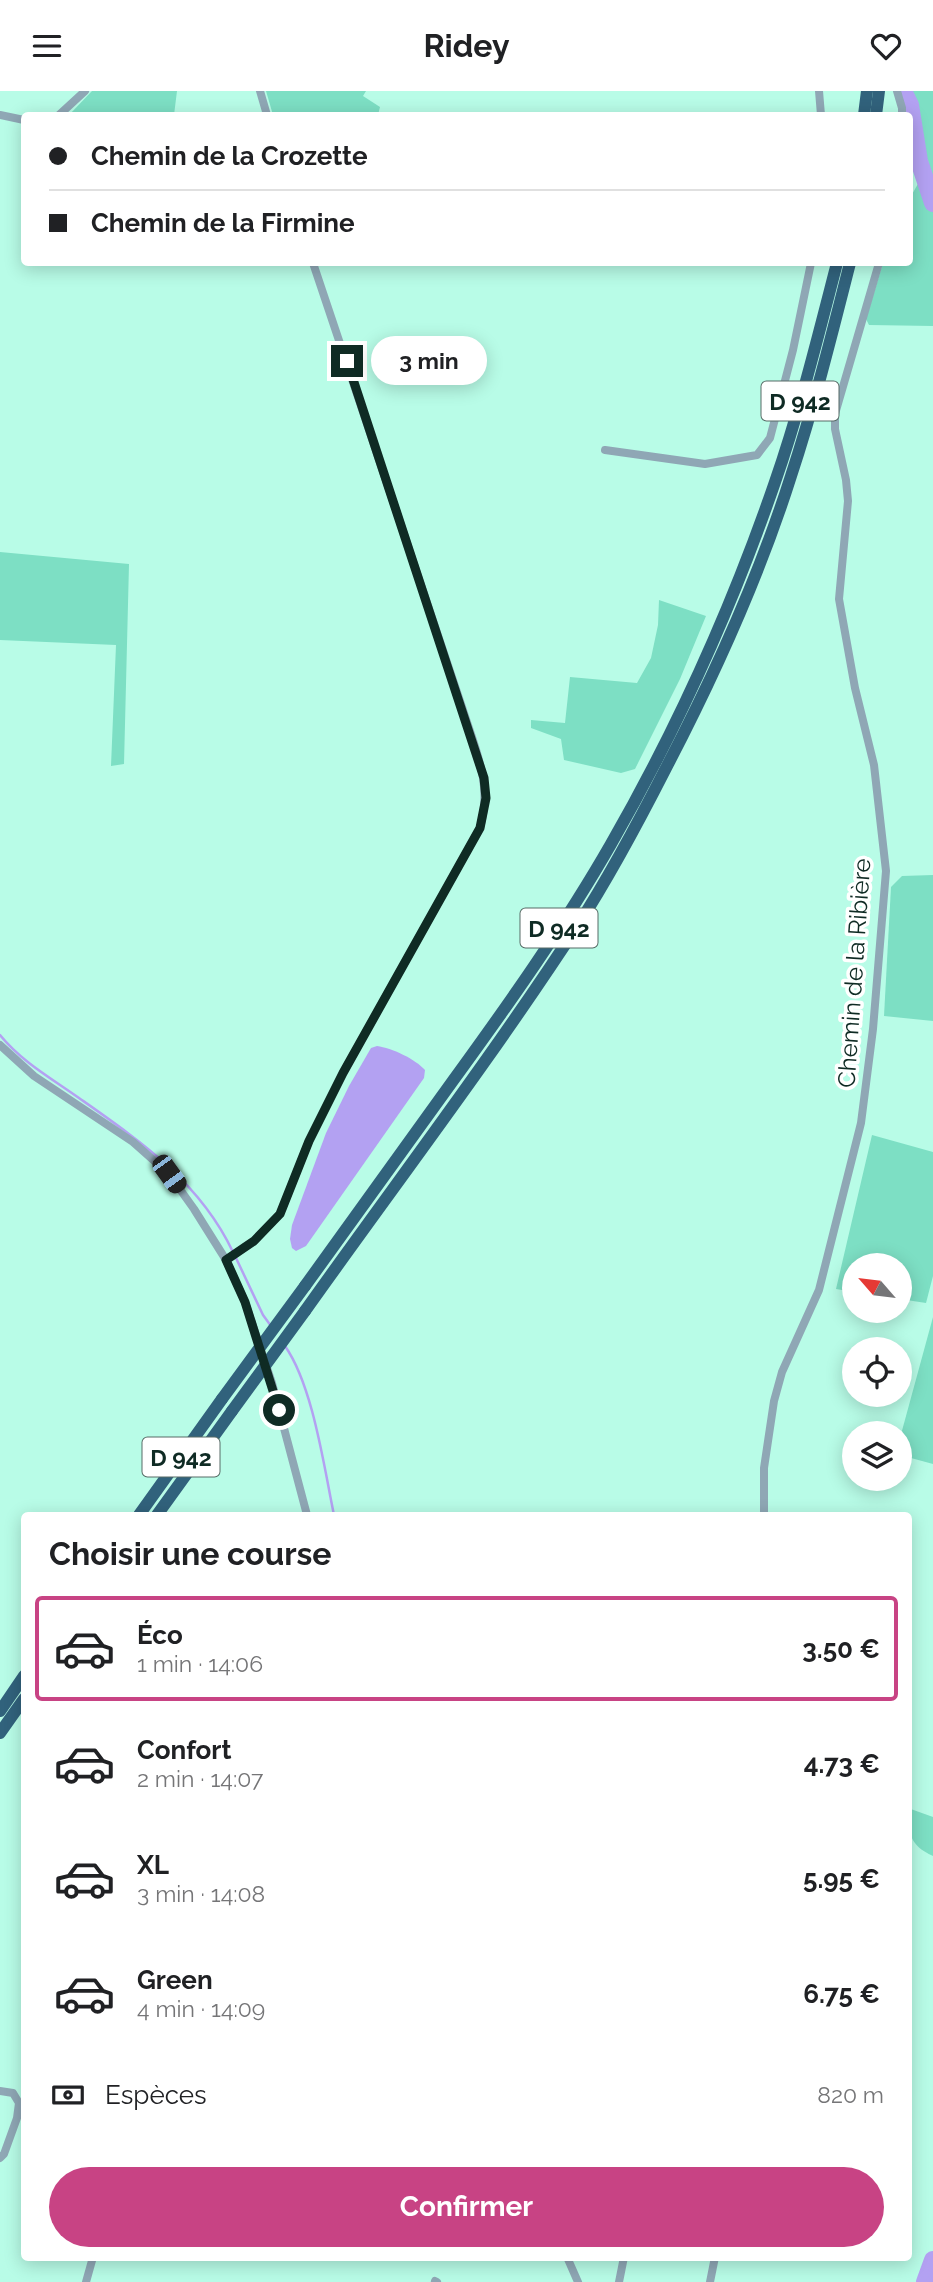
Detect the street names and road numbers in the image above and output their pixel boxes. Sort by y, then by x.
road number: D 942 [762,381,838,421]
street label: Chemin de la Ribière [832,857,876,1089]
road number: D 942 [520,909,598,947]
road number: D 942 [142,1437,220,1477]

